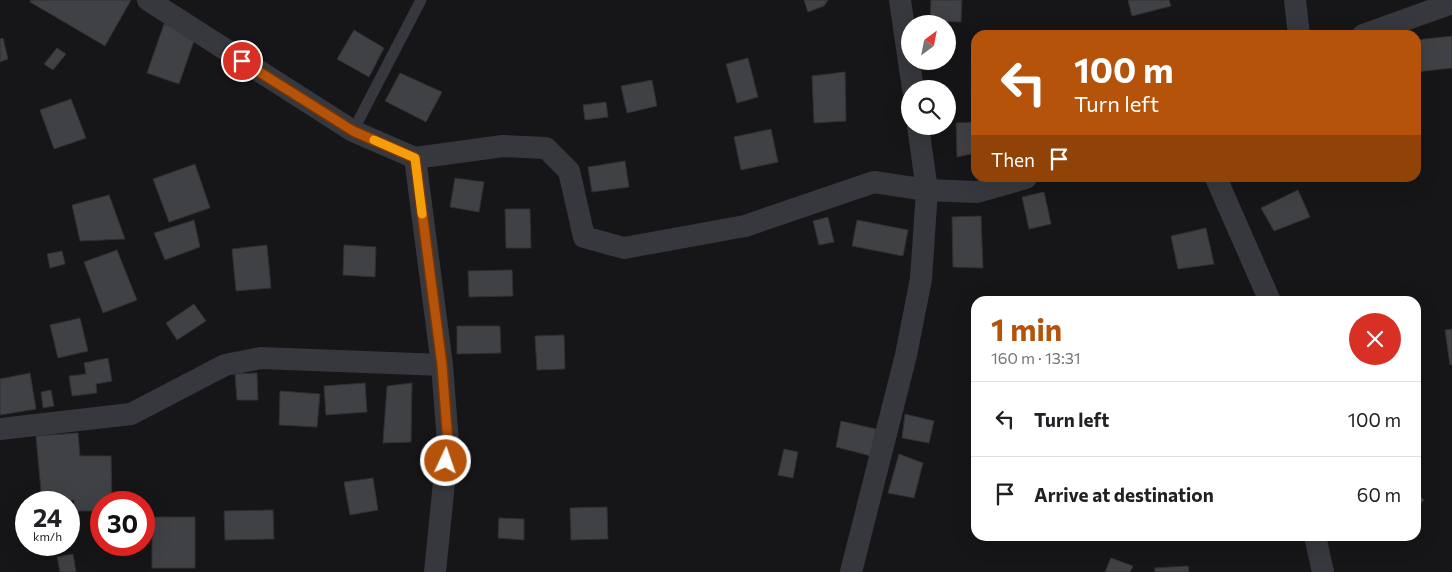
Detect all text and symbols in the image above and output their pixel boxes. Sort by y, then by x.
north arrow [901,15,956,70]
map controls [901,15,956,135]
pin [221,40,263,82]
icon: arrive [228,47,256,75]
text: 100 m [1074,47,1174,90]
icon: left [991,50,1056,115]
button: search [901,80,956,135]
text: Turn left [1074,90,1159,117]
icon: arrive [1045,145,1073,173]
text: Then [991,148,1035,171]
text: 1 min [991,310,1062,347]
button: close [1349,313,1401,365]
text: 160 m · 13:31 [991,348,1081,367]
icon: left [991,405,1019,433]
text: Turn left [1034,408,1109,431]
text: 100 m [1348,408,1401,431]
position arrow [419,434,471,486]
icon: arrive [991,480,1019,508]
text: Arrive at destination [1034,483,1214,506]
text: 60 m [1357,483,1401,506]
speed limit sign: 30 [90,491,155,556]
text: 24 [33,502,62,532]
text: km/h [33,529,62,543]

